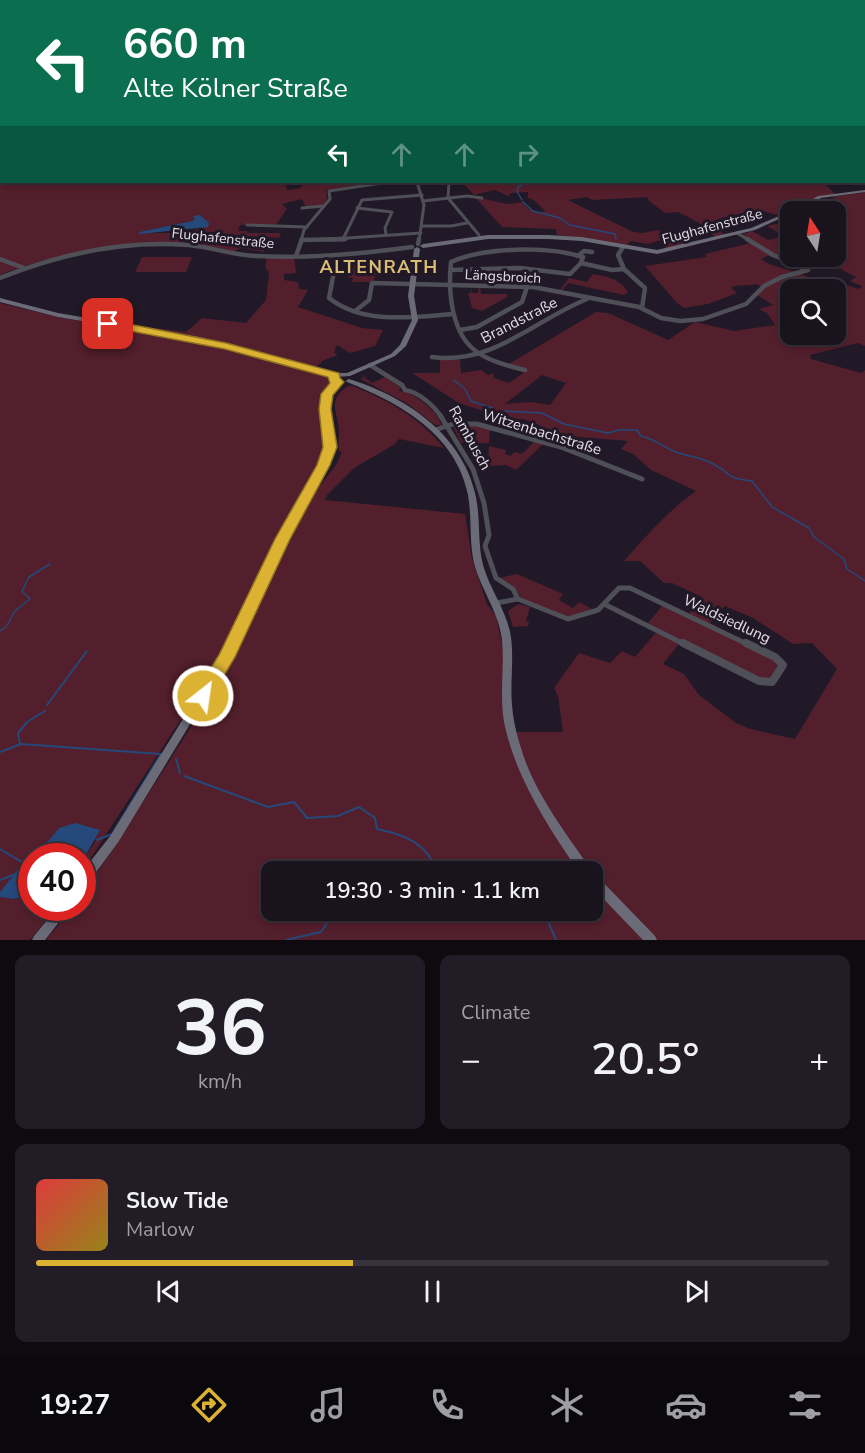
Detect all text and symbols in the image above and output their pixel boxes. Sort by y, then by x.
text: 660 m [123,16,247,73]
icon: left [24,24,102,102]
text: Alte Kölner Straße [123,70,348,107]
icon: left [322,138,355,171]
icon: ahead [385,138,418,171]
icon: ahead [448,138,481,171]
icon: right [511,138,544,171]
north arrow [780,201,846,267]
map controls [780,201,846,345]
street label: Flughafenstraße [660,204,764,249]
street label: Flughafenstraße [171,224,275,253]
district label: ALTENRATH [319,255,439,279]
street label: Längsbroich [464,265,542,288]
button: search [780,279,846,345]
street label: Brandstraße [477,292,561,348]
pin [82,298,133,349]
icon: arrive [91,307,124,340]
street label: Rambusch [444,402,496,474]
street label: Witzenbachstraße [480,404,604,460]
street label: Waldsiedlung [680,590,774,648]
position arrow [171,664,235,728]
speed limit sign: 40 [18,843,96,921]
text: 19:30 · 3 min · 1.1 km [324,876,540,906]
text: 36 [173,975,267,1082]
text: Climate [461,999,530,1026]
text: 20.5° [591,1029,699,1090]
text: − [461,1038,481,1083]
text: + [809,1038,829,1083]
text: km/h [198,1068,242,1095]
text: Slow Tide [126,1186,228,1216]
text: Marlow [126,1216,194,1243]
icon: previous [152,1275,185,1308]
icon: pause [416,1275,449,1308]
icon: next [680,1275,713,1308]
icon: directions [188,1384,230,1426]
icon: music [307,1384,349,1426]
icon: phone [426,1384,468,1426]
icon: climate [546,1384,588,1426]
icon: car [665,1384,707,1426]
icon: filters [784,1384,826,1426]
text: 19:27 [39,1387,110,1424]

